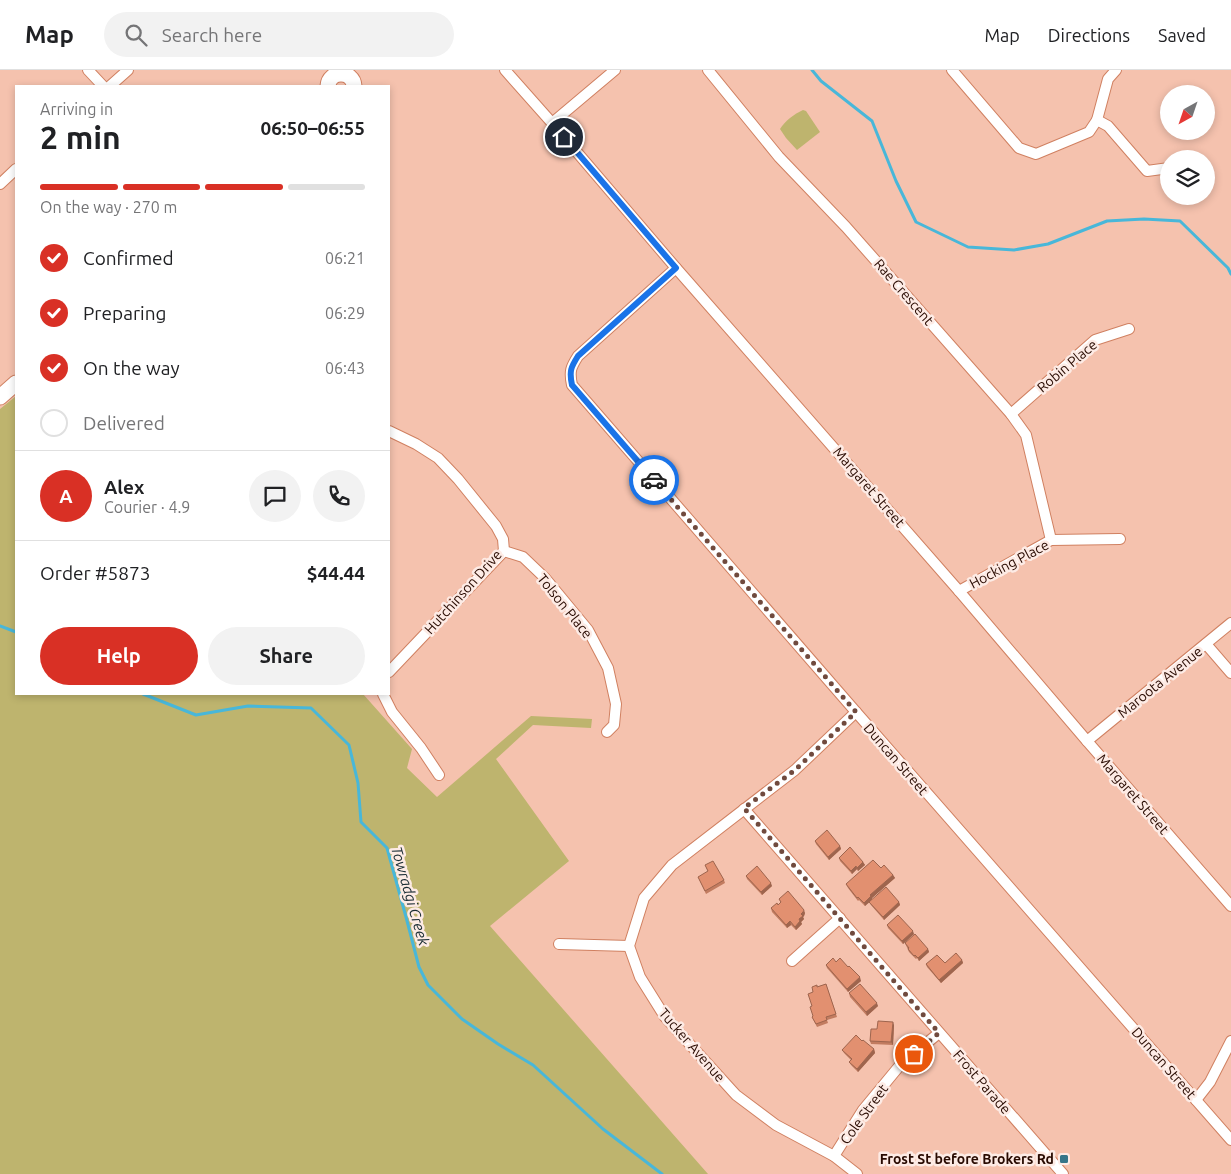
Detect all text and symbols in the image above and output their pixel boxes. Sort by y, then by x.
search box [104,12,454,57]
text: Map [25,21,74,48]
icon: search [122,21,150,49]
text: Search here [162,24,262,46]
text: Map [984,25,1020,45]
text: Directions [1048,25,1130,45]
text: Saved [1158,25,1206,45]
north arrow [1160,85,1215,140]
map controls [1160,85,1215,205]
text: Arriving in [40,100,113,118]
pin [543,116,585,158]
text: 06:50–06:55 [260,117,365,139]
text: 2 min [40,119,121,155]
icon: home [550,123,578,151]
button: layers [1160,150,1215,205]
text: On the way · 270 m [40,198,177,216]
icon: check [40,244,68,272]
text: Confirmed [83,247,174,269]
text: 06:21 [325,249,365,267]
street label: Rae Crescent [871,256,937,329]
icon: check [40,299,68,327]
text: Preparing [83,302,167,324]
text: 06:29 [325,304,365,322]
street label: Robin Place [1034,336,1100,396]
icon: check [40,354,68,382]
text: On the way [83,357,180,379]
text: 06:43 [325,359,365,377]
text: Delivered [83,412,165,434]
street label: Margaret Street [830,444,908,531]
courier [629,455,679,505]
icon: car [640,466,668,494]
button: chat [249,470,301,522]
button: phone [313,470,365,522]
text: Alex [104,476,144,498]
text: A [59,485,73,507]
text: Courier · 4.9 [104,498,190,516]
street label: Hocking Place [967,536,1051,592]
street label: Hutchinson Drive [421,547,505,637]
text: Order #5873 [40,562,150,584]
text: $44.44 [307,562,365,584]
street label: Tolson Place [534,571,596,641]
button: Help [40,627,198,685]
button: Share [208,627,365,685]
street label: Maroota Avenue [1115,643,1205,721]
street label: Duncan Street [860,720,932,799]
street label: Margaret Street [1094,751,1172,838]
water label: Towradgi Creek [388,844,433,948]
street label: Tucker Avenue [656,1005,728,1085]
street label: Duncan Street [1128,1024,1200,1103]
pin [893,1033,935,1075]
icon: bag [900,1040,928,1068]
street label: Frost Parade [950,1047,1014,1117]
street label: Cole Street [837,1080,891,1147]
place label: Frost St before Brokers Rd [880,1151,1054,1167]
marker: Frost St before Brokers Rd [1058,1153,1070,1165]

